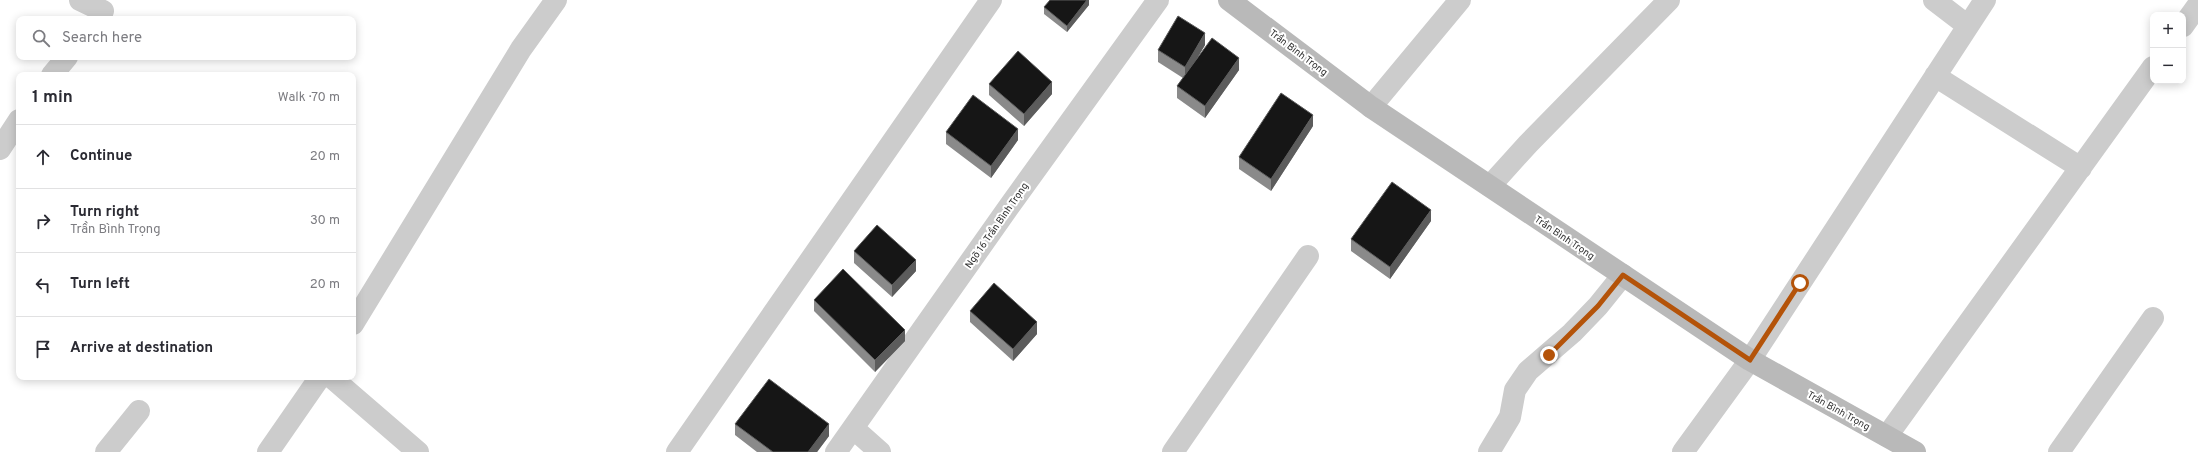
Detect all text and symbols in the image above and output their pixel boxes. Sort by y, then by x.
map controls [2150,12,2186,84]
button: + [2150,12,2186,48]
search box [16,16,356,60]
icon: search [30,27,52,49]
street label: Trần Bình Trọng [1266,27,1330,79]
text: Search here [62,29,142,48]
button: − [2150,48,2186,84]
text: 1 min [32,87,73,109]
text: Walk · 70 m [278,90,340,106]
icon: ahead [32,146,54,168]
text: Continue [70,147,132,166]
text: 20 m [310,149,340,165]
street label: Ngõ 16 Trần Bình Trọng [963,180,1032,271]
text: Turn right [70,203,139,222]
icon: right [32,210,54,232]
text: 30 m [310,213,340,229]
street label: Trần Bình Trọng [1532,213,1597,263]
text: Trần Bình Trọng [70,222,161,238]
icon: left [32,274,54,296]
route start [1791,274,1809,292]
text: Turn left [70,275,130,294]
text: 20 m [310,277,340,293]
icon: arrive [32,338,54,360]
text: Arrive at destination [70,339,213,358]
route end [1540,346,1558,364]
street label: Trần Bình Trọng [1805,389,1872,434]

